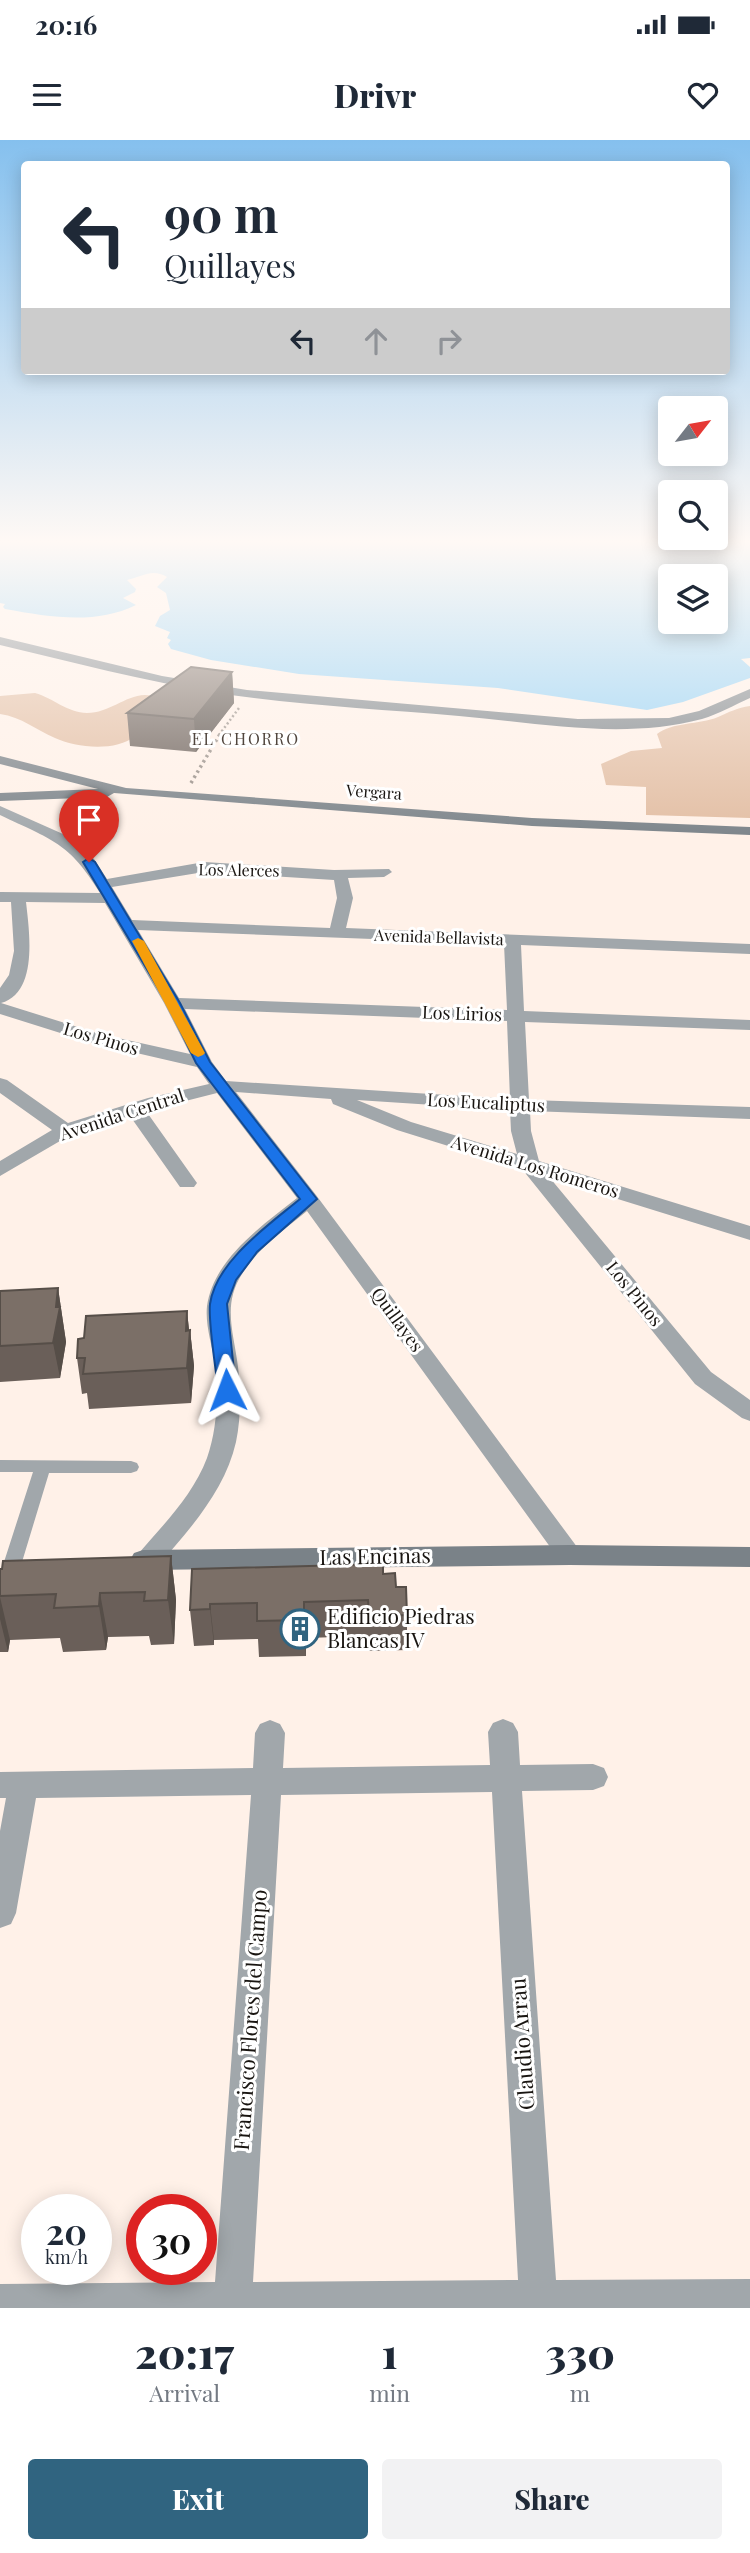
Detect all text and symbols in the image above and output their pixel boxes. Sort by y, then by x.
text: 20:16 [35,7,97,42]
text: Drivr [334,73,416,116]
icon: menu [28,76,66,114]
icon: heart [684,76,722,114]
text: 90 m [164,180,278,245]
icon: left [49,189,140,280]
text: Quillayes [164,243,296,286]
icon: left [284,322,322,360]
icon: ahead [357,322,395,360]
icon: right [430,322,468,360]
north arrow [658,396,728,466]
map controls [658,396,728,634]
button: search [658,480,728,550]
button: layers [658,564,728,634]
district label: EL CHORRO [192,728,300,749]
street label: Vergara [345,779,403,804]
pin [59,790,119,862]
icon: arrive [70,801,108,839]
street label: Los Alerces [198,858,280,881]
street label: Avenida Bellavista [373,924,504,949]
street label: Los Lirios [422,1000,502,1026]
street label: Los Pinos [61,1016,142,1060]
street label: Avenida Central [55,1083,187,1146]
street label: Los Eucaliptus [427,1087,546,1117]
street label: Avenida Los Romeros [448,1129,622,1203]
street label: Los Pinos [601,1256,668,1331]
street label: Quillayes [366,1282,429,1357]
position arrow [190,1353,264,1427]
street label: Las Encinas [319,1540,431,1570]
place label: Edificio Piedras Blancas IV [327,1601,475,1653]
building icon: Edificio Piedras Blancas IV [279,1608,321,1650]
street label: Francisco Flores del Campo [226,1888,272,2151]
street label: Claudio Arrau [502,1977,540,2111]
speed limit sign: 30 [126,2194,217,2285]
text: 20 [46,2207,87,2254]
text: km/h [45,2245,88,2269]
text: 20:17 [135,2324,234,2380]
text: 1 [381,2324,398,2380]
text: 330 [545,2324,615,2380]
text: Arrival [149,2377,220,2408]
text: min [369,2377,410,2408]
text: m [570,2377,590,2408]
button: Exit [28,2459,368,2539]
button: Share [382,2459,722,2539]

